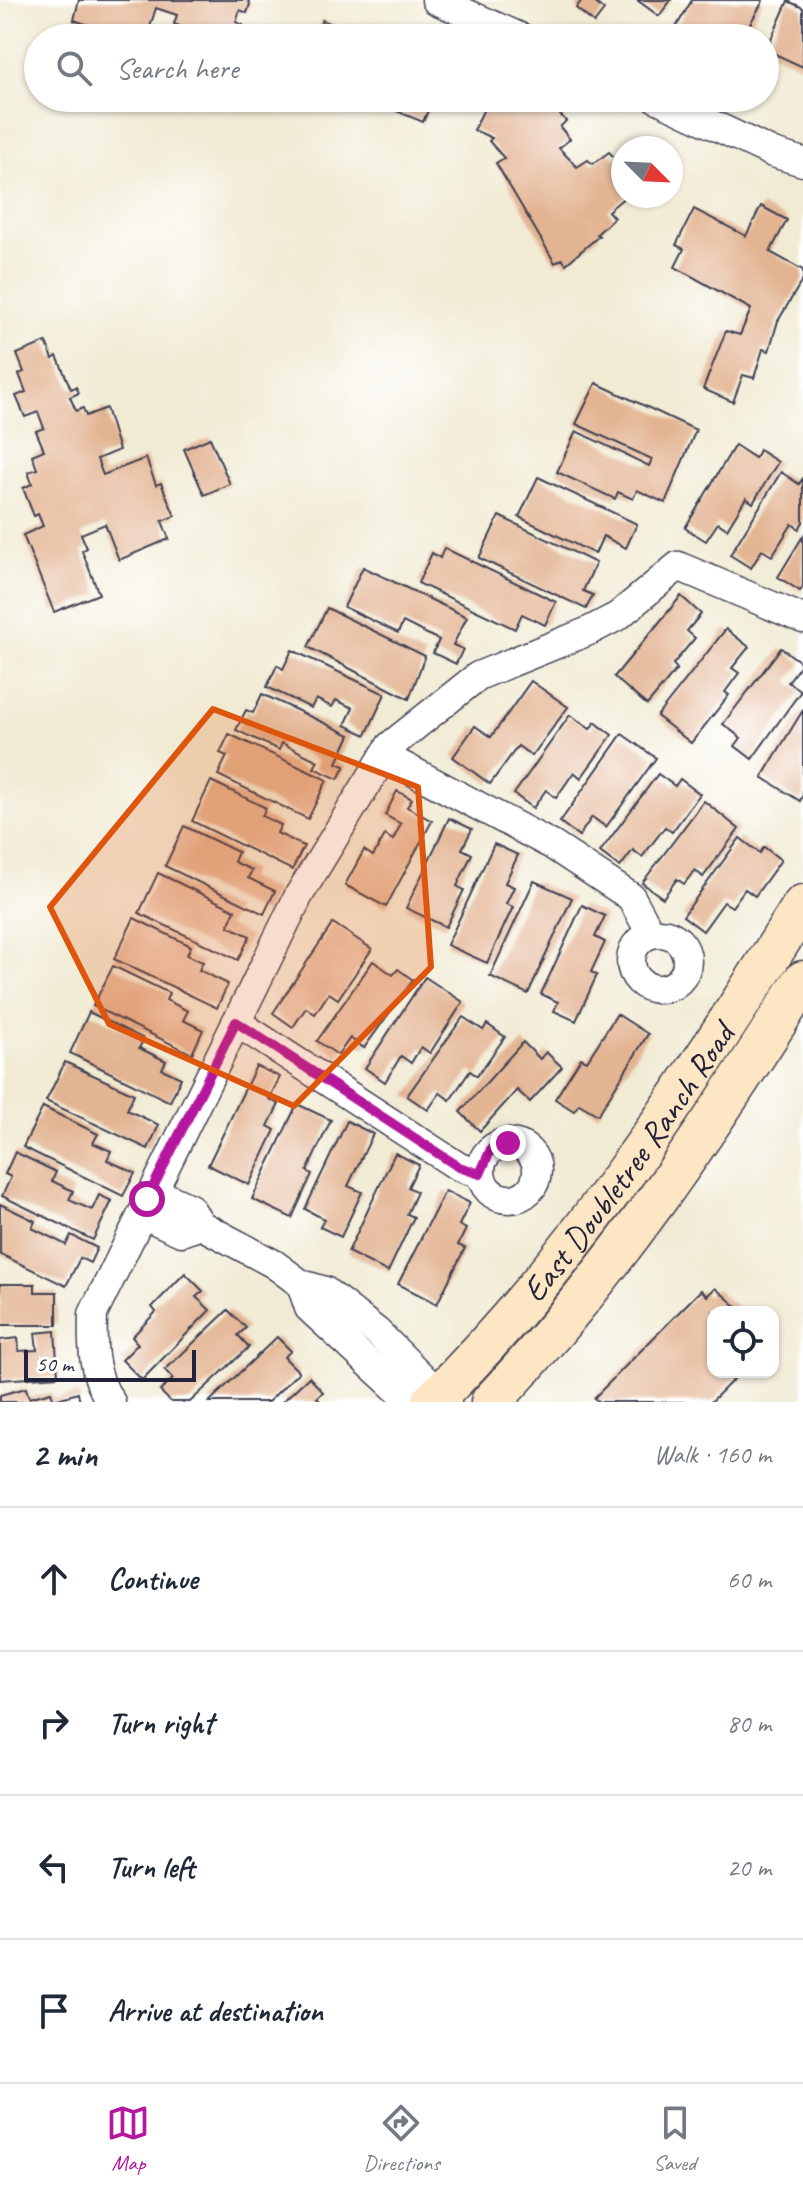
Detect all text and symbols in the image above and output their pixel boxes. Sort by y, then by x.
search box [24,24,779,112]
icon: search [52,46,96,90]
text: Search here [116,49,238,87]
north arrow [611,136,683,208]
street label: East Doubletree Ranch Road [513,1012,746,1311]
route end [490,1125,526,1161]
route start [129,1181,165,1217]
map controls [707,1306,779,1378]
button: locate [707,1306,779,1378]
scale bar [24,1346,196,1382]
text: 50 m [36,1350,73,1378]
text: 2 min [32,1433,97,1476]
text: Walk · 160 m [654,1438,771,1471]
icon: ahead [32,1557,76,1601]
text: Continue [108,1560,198,1598]
text: 60 m [727,1563,771,1596]
icon: right [32,1701,76,1745]
text: Turn right [108,1704,213,1742]
text: 80 m [727,1707,771,1740]
icon: left [32,1845,76,1889]
text: Turn left [108,1848,195,1886]
text: 20 m [727,1851,771,1884]
icon: arrive [32,1989,76,2033]
text: Arrive at destination [108,1992,323,2030]
tab: Map [106,2101,150,2177]
tab: Directions [363,2101,440,2177]
tab: Saved [653,2101,697,2177]

